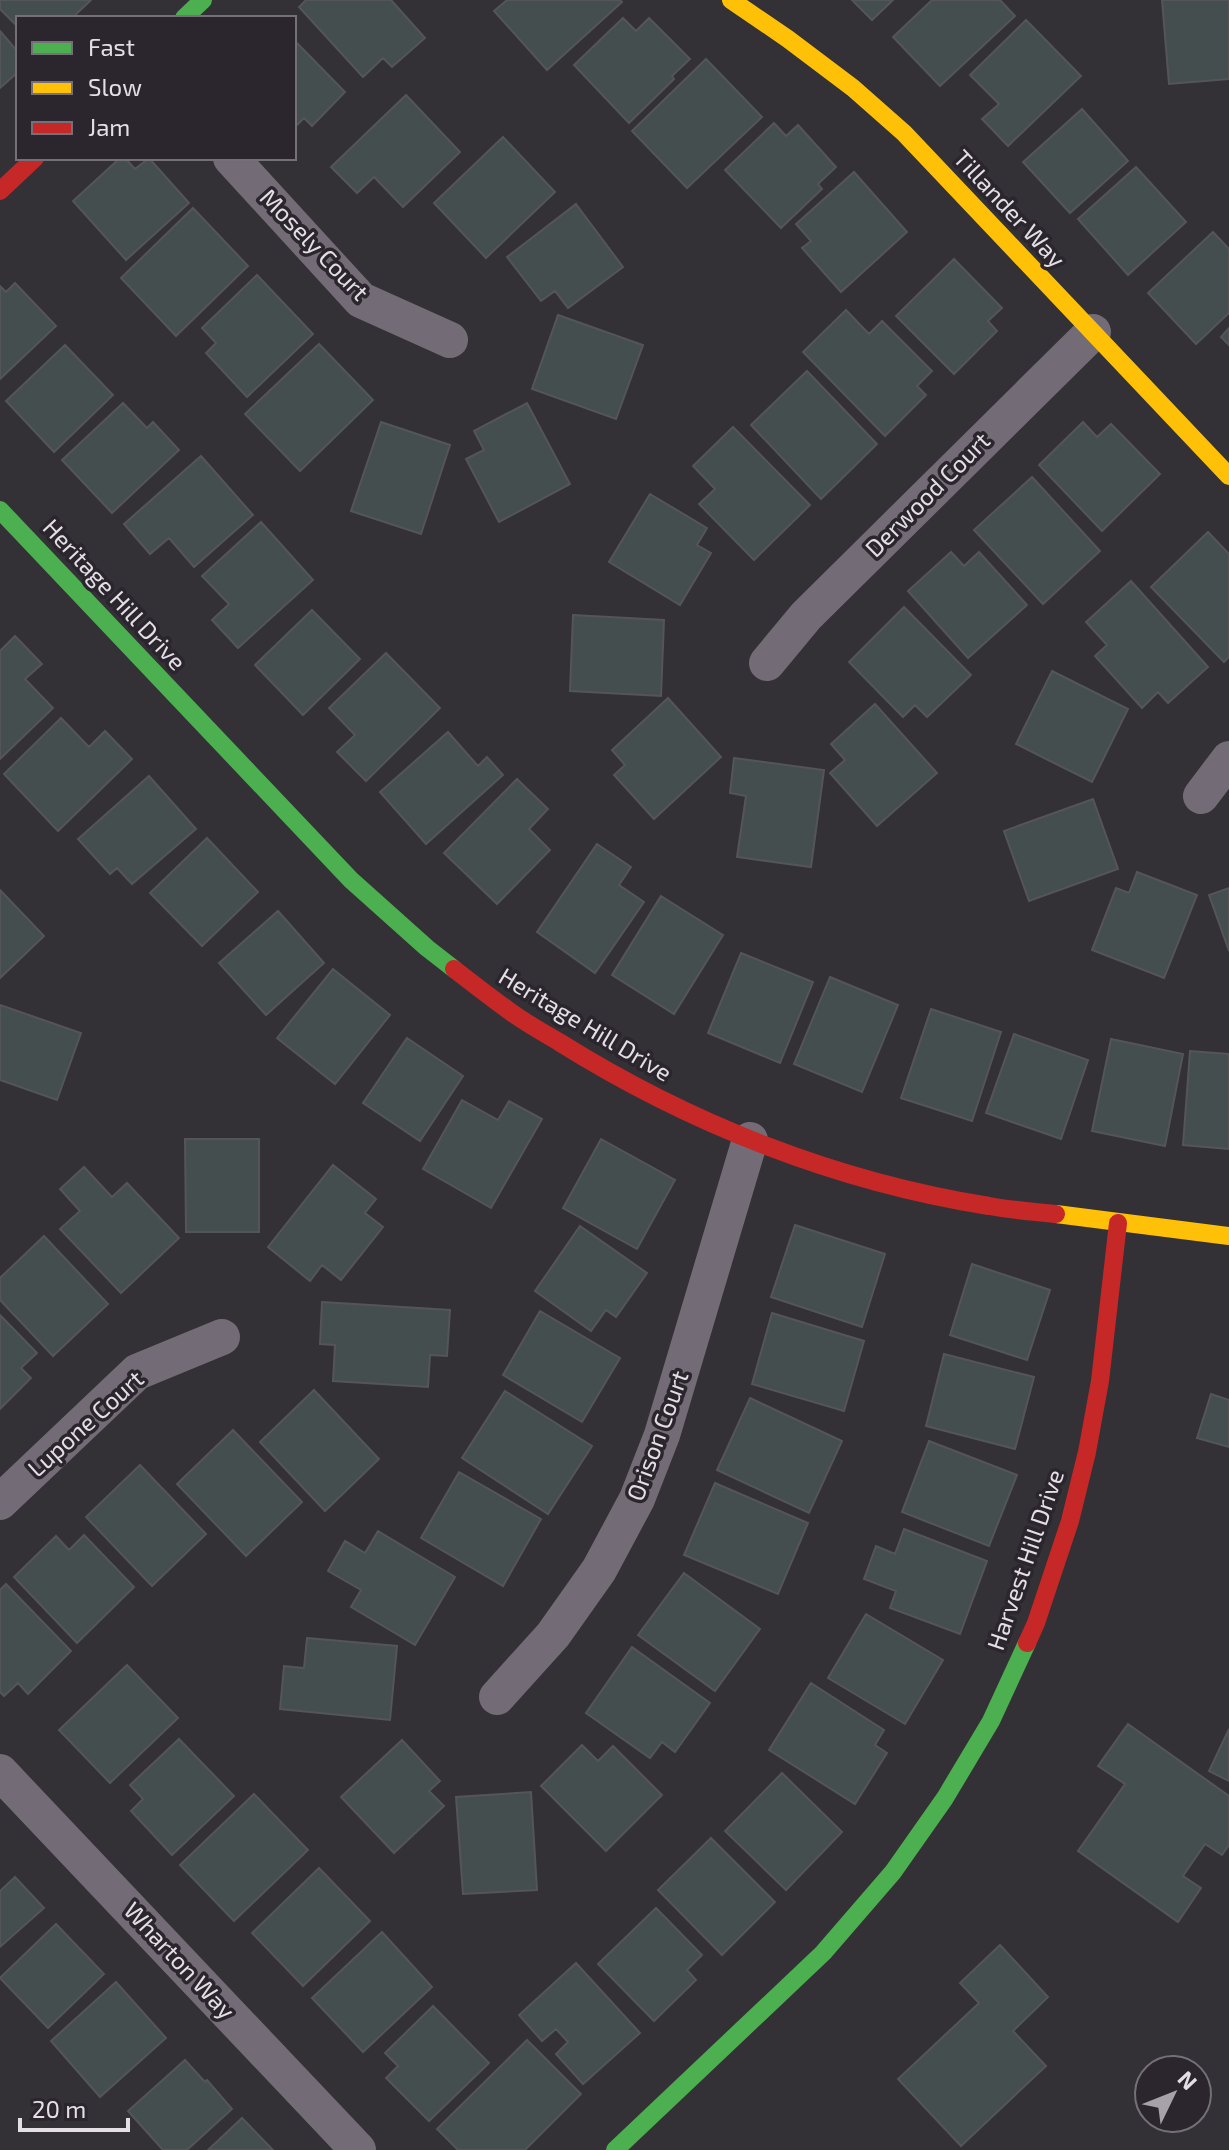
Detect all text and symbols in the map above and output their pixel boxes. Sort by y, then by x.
legend [16,16,296,160]
text: Fast [88,32,135,61]
text: Slow [88,72,142,101]
text: Jam [88,112,130,141]
street label: Tillander Way [948,143,1072,273]
street label: Mosely Court [255,182,375,306]
street label: Derwood Court [859,426,995,562]
street label: Heritage Hill Drive [38,512,193,676]
street label: Heritage Hill Drive [494,961,677,1087]
street label: Lupone Court [21,1363,149,1482]
street label: Orison Court [620,1366,694,1505]
street label: Harvest Hill Drive [980,1465,1069,1654]
street label: Wharton Way [118,1895,242,2025]
north arrow [1133,2054,1213,2134]
text: N [1173,2065,1203,2094]
scale bar [20,2082,128,2132]
text: 20 m [32,2094,86,2123]

